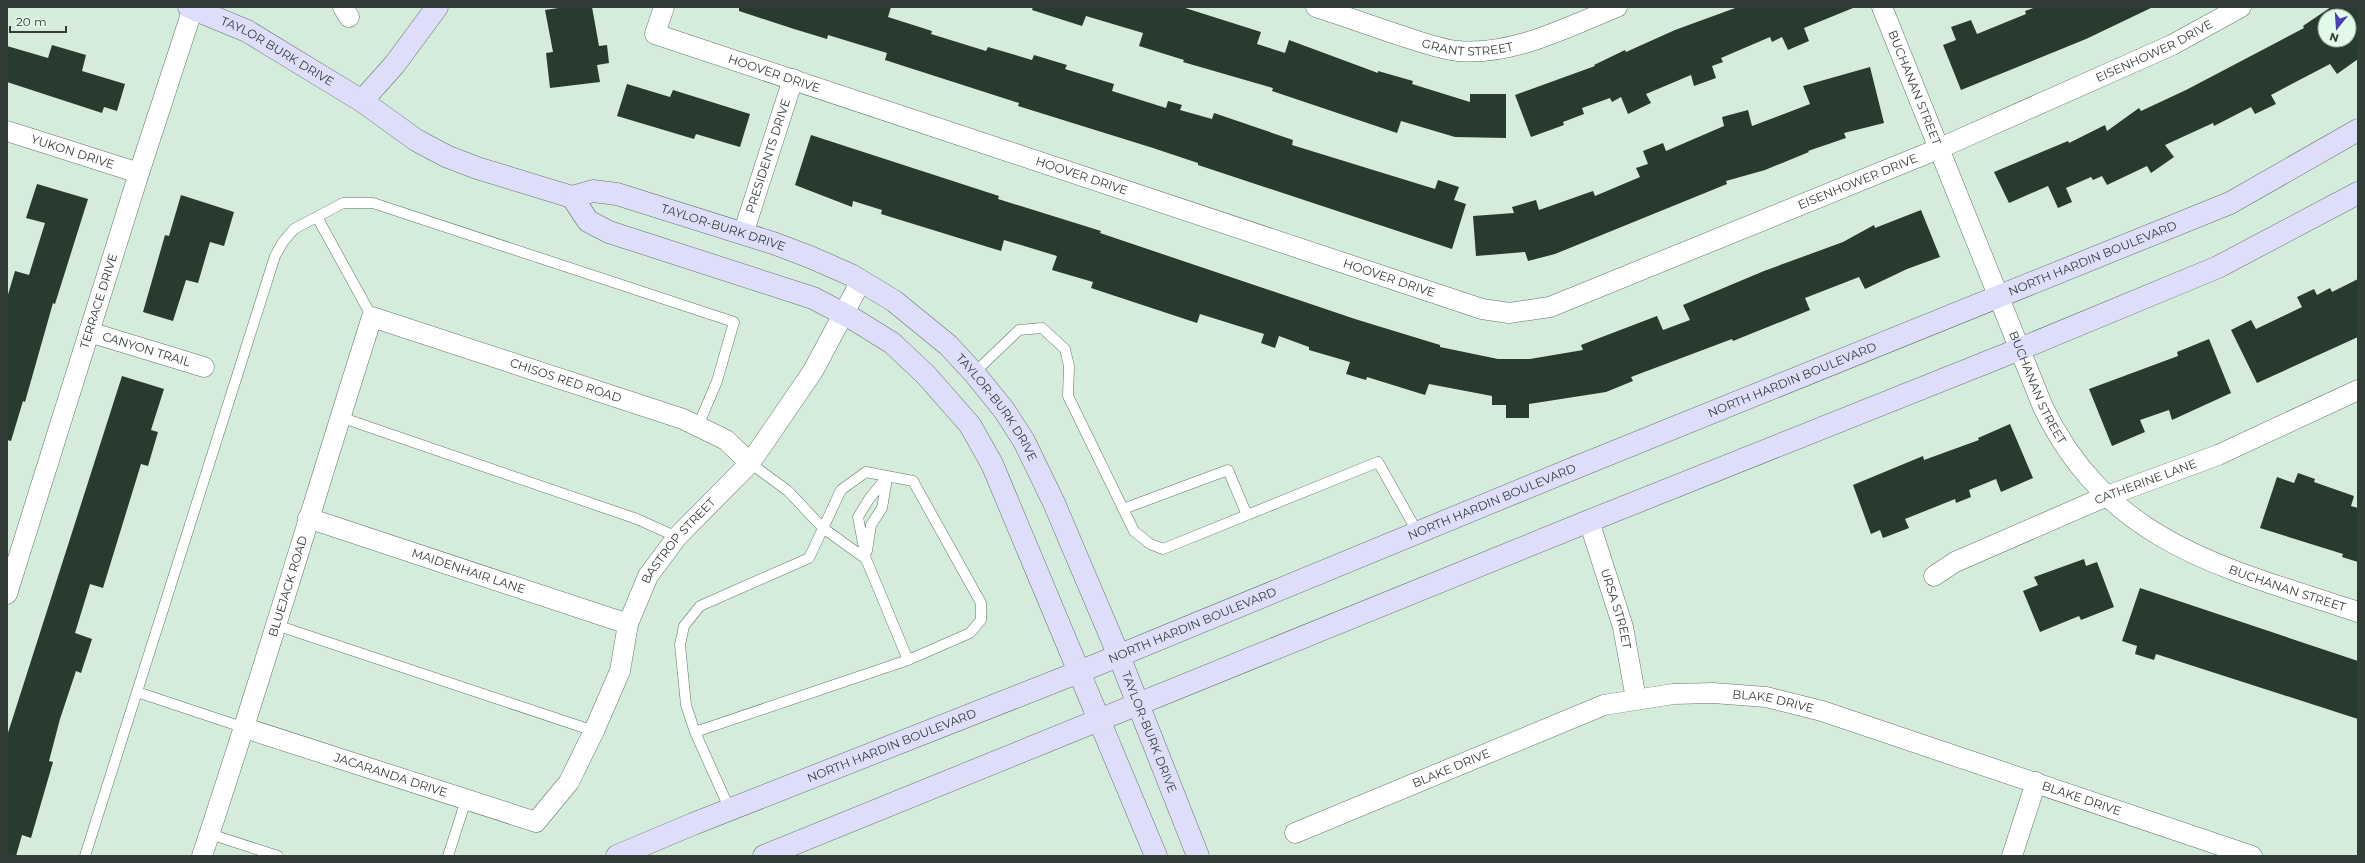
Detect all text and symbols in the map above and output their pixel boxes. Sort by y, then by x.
scale bar [10,8,66,34]
north arrow [2317,8,2357,48]
street label: TAYLOR BURK DRIVE [219,13,337,89]
text: 20 m [16,14,47,29]
street label: EISENHOWER DRIVE [2093,16,2215,85]
street label: BUCHANAN STREET [1885,28,1945,147]
text: N [2328,30,2340,46]
street label: GRANT STREET [1420,35,1514,59]
street label: HOOVER DRIVE [726,51,822,95]
street label: PRESIDENTS DRIVE [742,97,793,215]
street label: YUKON DRIVE [29,131,116,172]
street label: EISENHOWER DRIVE [1796,150,1920,212]
street label: HOOVER DRIVE [1034,153,1130,198]
street label: TAYLOR-BURK DRIVE [659,200,788,254]
street label: NORTH HARDIN BOULEVARD [2006,217,2179,299]
street label: TERRACE DRIVE [76,252,120,350]
street label: HOOVER DRIVE [1341,255,1437,300]
street label: CANYON TRAIL [101,328,193,370]
street label: BUCHANAN STREET [2006,328,2070,447]
street label: NORTH HARDIN BOULEVARD [1706,339,1879,420]
street label: TAYLOR-BURK DRIVE [953,350,1041,464]
street label: CHISOS RED ROAD [508,355,624,405]
street label: CATHERINE LANE [2092,456,2199,508]
street label: NORTH HARDIN BOULEVARD [1406,460,1578,543]
street label: BASTROP STREET [638,494,719,586]
street label: BLUEJACK ROAD [265,534,310,639]
street label: MAIDENHAIR LANE [410,545,527,596]
street label: BUCHANAN STREET [2227,561,2348,615]
street label: URSA STREET [1598,567,1635,650]
street label: NORTH HARDIN BOULEVARD [1106,583,1279,666]
street label: TAYLOR-BURK DRIVE [1119,669,1180,795]
street label: BLAKE DRIVE [1732,686,1815,716]
street label: NORTH HARDIN BOULEVARD [805,705,978,785]
street label: BLAKE DRIVE [1410,745,1492,791]
street label: JACARANDA DRIVE [331,749,449,800]
street label: BLAKE DRIVE [2040,778,2123,818]

